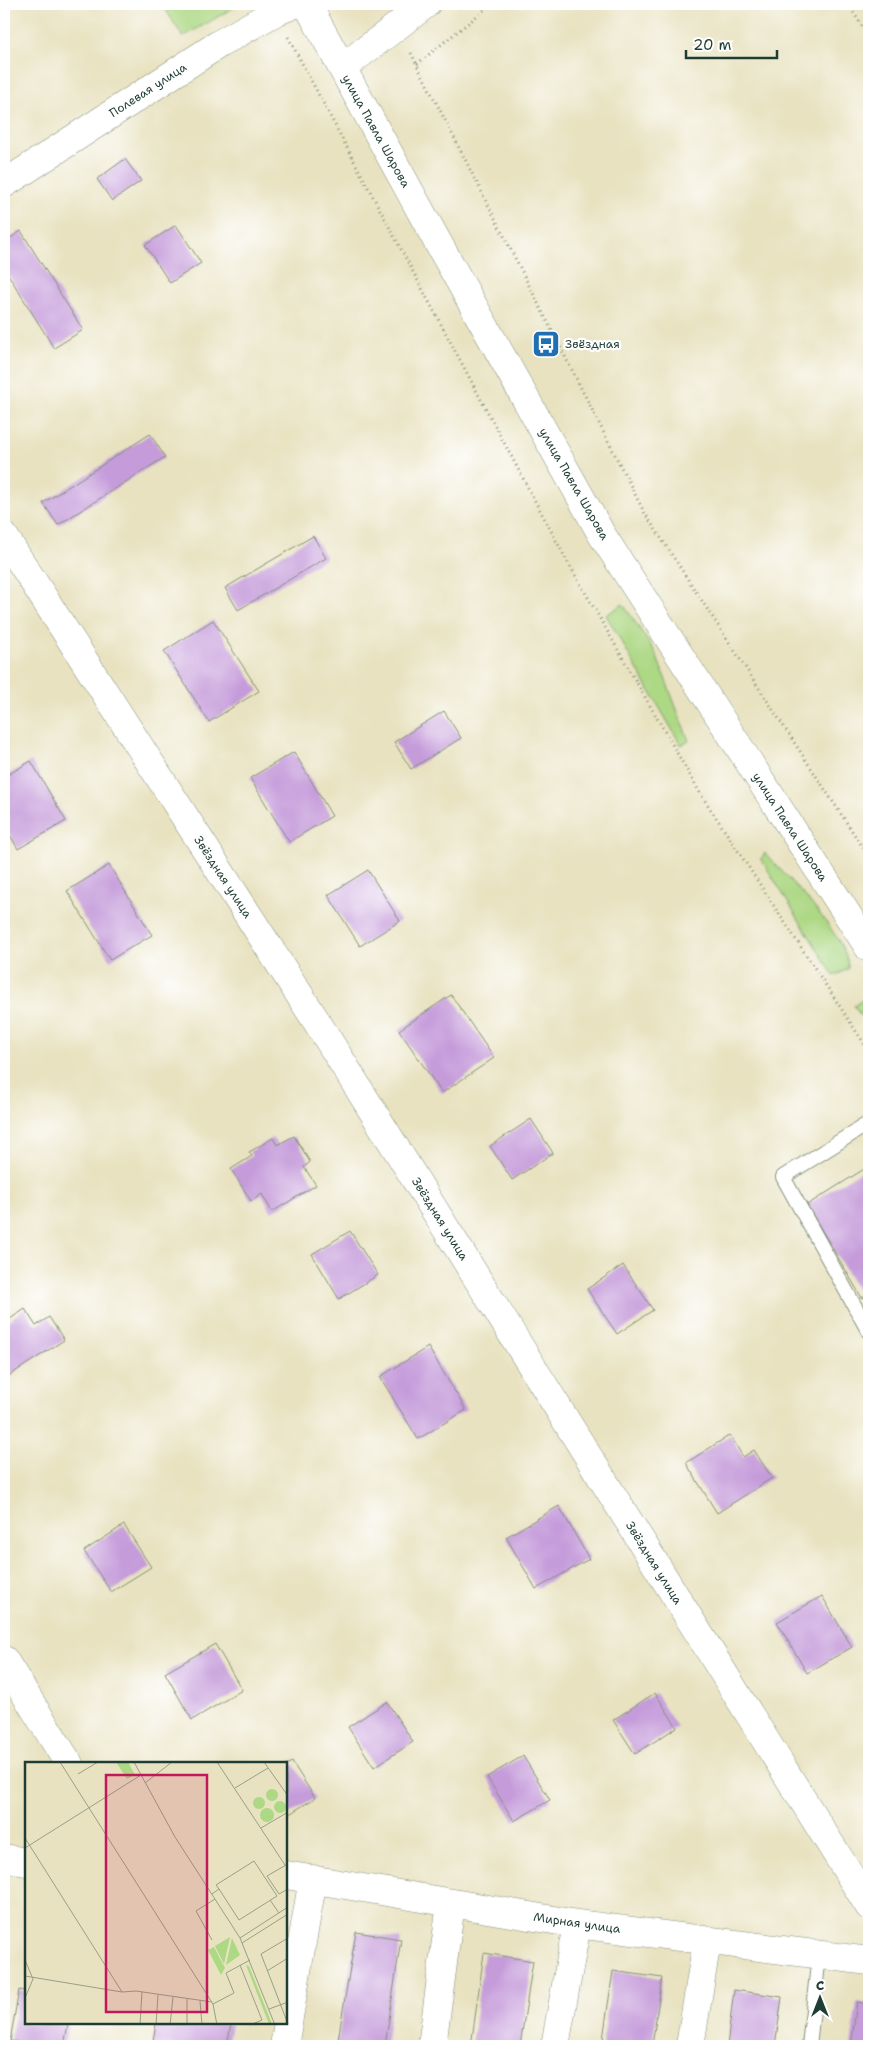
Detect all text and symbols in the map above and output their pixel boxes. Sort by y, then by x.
scale bar [686,28,777,60]
text: 20 m [693,35,732,55]
street label: Полевая улица [106,59,190,121]
street label: улица Павла Шарова [338,72,414,191]
bus stop icon: Звёздная [531,329,561,359]
place label: Звёздная [565,336,620,352]
street label: улица Павла Шарова [535,425,613,543]
street label: улица Павла Шарова [749,769,832,885]
street label: Звёздная улица [190,833,256,922]
street label: Звёздная улица [408,1174,472,1264]
street label: Звёздная улица [622,1518,686,1608]
inset map [25,1762,288,2025]
street label: Мирная улица [533,1909,622,1937]
north arrow [796,1972,846,2022]
text: С [816,1976,824,1994]

